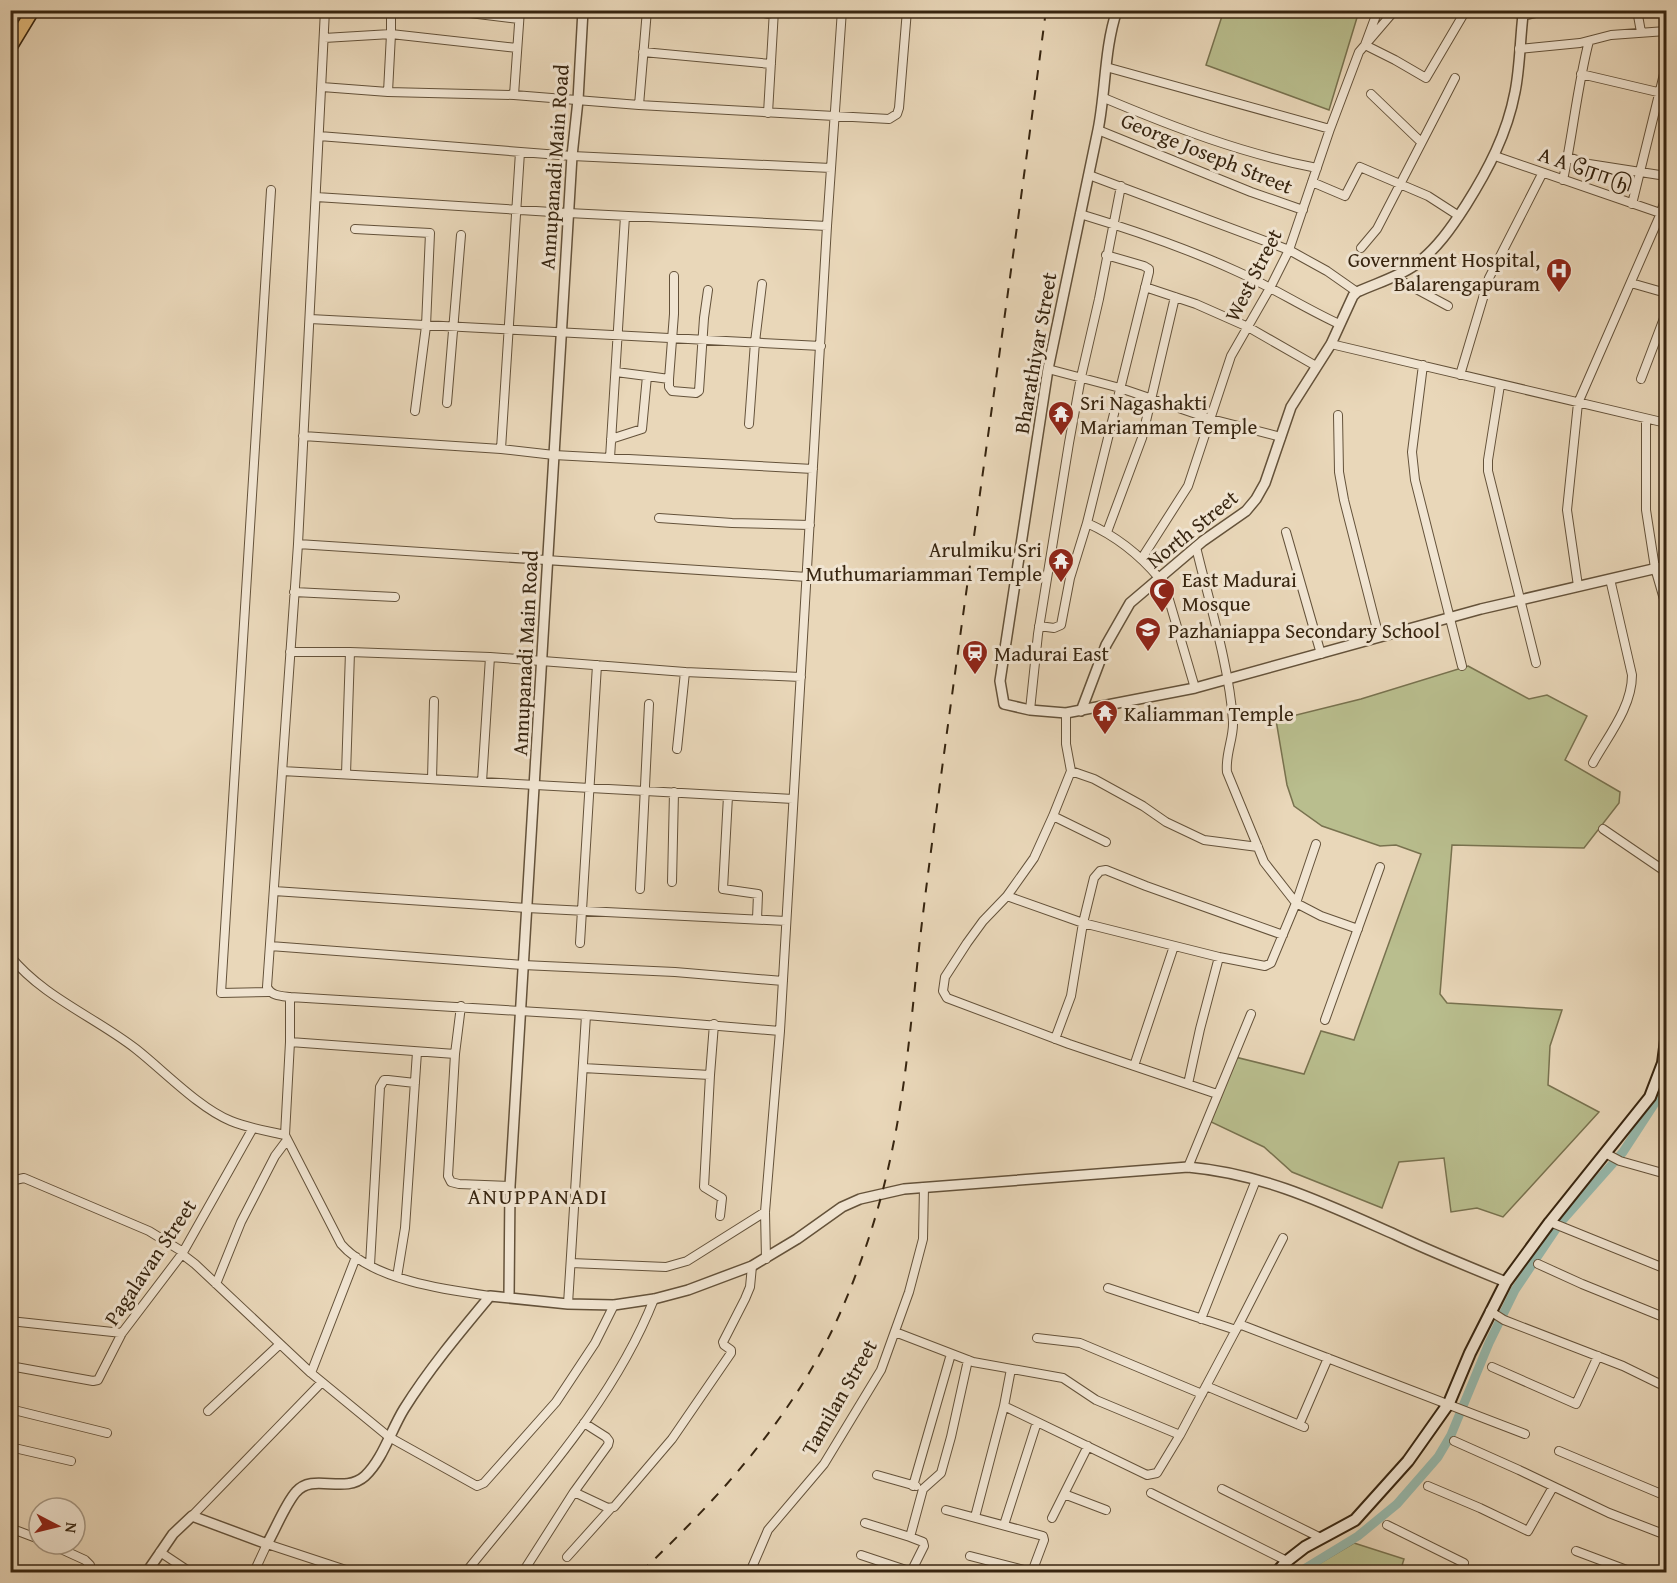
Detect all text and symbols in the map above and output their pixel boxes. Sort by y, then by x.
street label: Annupanadi Main Road [531,62,577,271]
street label: George Joseph Street [1116,104,1298,202]
street label: A A ரோடு [1534,138,1638,200]
street label: West Street [1216,223,1290,327]
place label: Government Hospital, Balarengapuram [1348,244,1540,299]
hospital icon: Government Hospital, Balarengapuram [1544,256,1574,294]
street label: Bharathiyar Street [1006,269,1065,436]
place label: Sri Nagashakti Mariamman Temple [1080,387,1257,442]
temple icon: Sri Nagashakti Mariamman Temple [1046,399,1076,437]
street label: North Street [1139,482,1245,576]
place label: Arulmiku Sri Muthumariamman Temple [806,534,1042,589]
temple icon: Arulmiku Sri Muthumariamman Temple [1046,546,1076,584]
street label: Annupanadi Main Road [504,549,546,757]
place label: East Madurai Mosque [1182,564,1297,619]
mosque icon: East Madurai Mosque [1147,576,1177,614]
school or university icon: Pazhaniappa Secondary School [1133,615,1163,653]
place label: Pazhaniappa Secondary School [1168,615,1440,646]
station icon: Madurai East [960,638,990,676]
place label: Madurai East [994,638,1109,669]
temple icon: Kaliamman Temple [1090,698,1120,736]
place label: Kaliamman Temple [1124,698,1294,729]
district label: ANUPPANADI [468,1180,608,1212]
street label: Pagalavan Street [96,1192,204,1331]
street label: Tamilan Street [793,1333,885,1461]
north arrow [27,1496,87,1556]
text: N [59,1521,84,1535]

